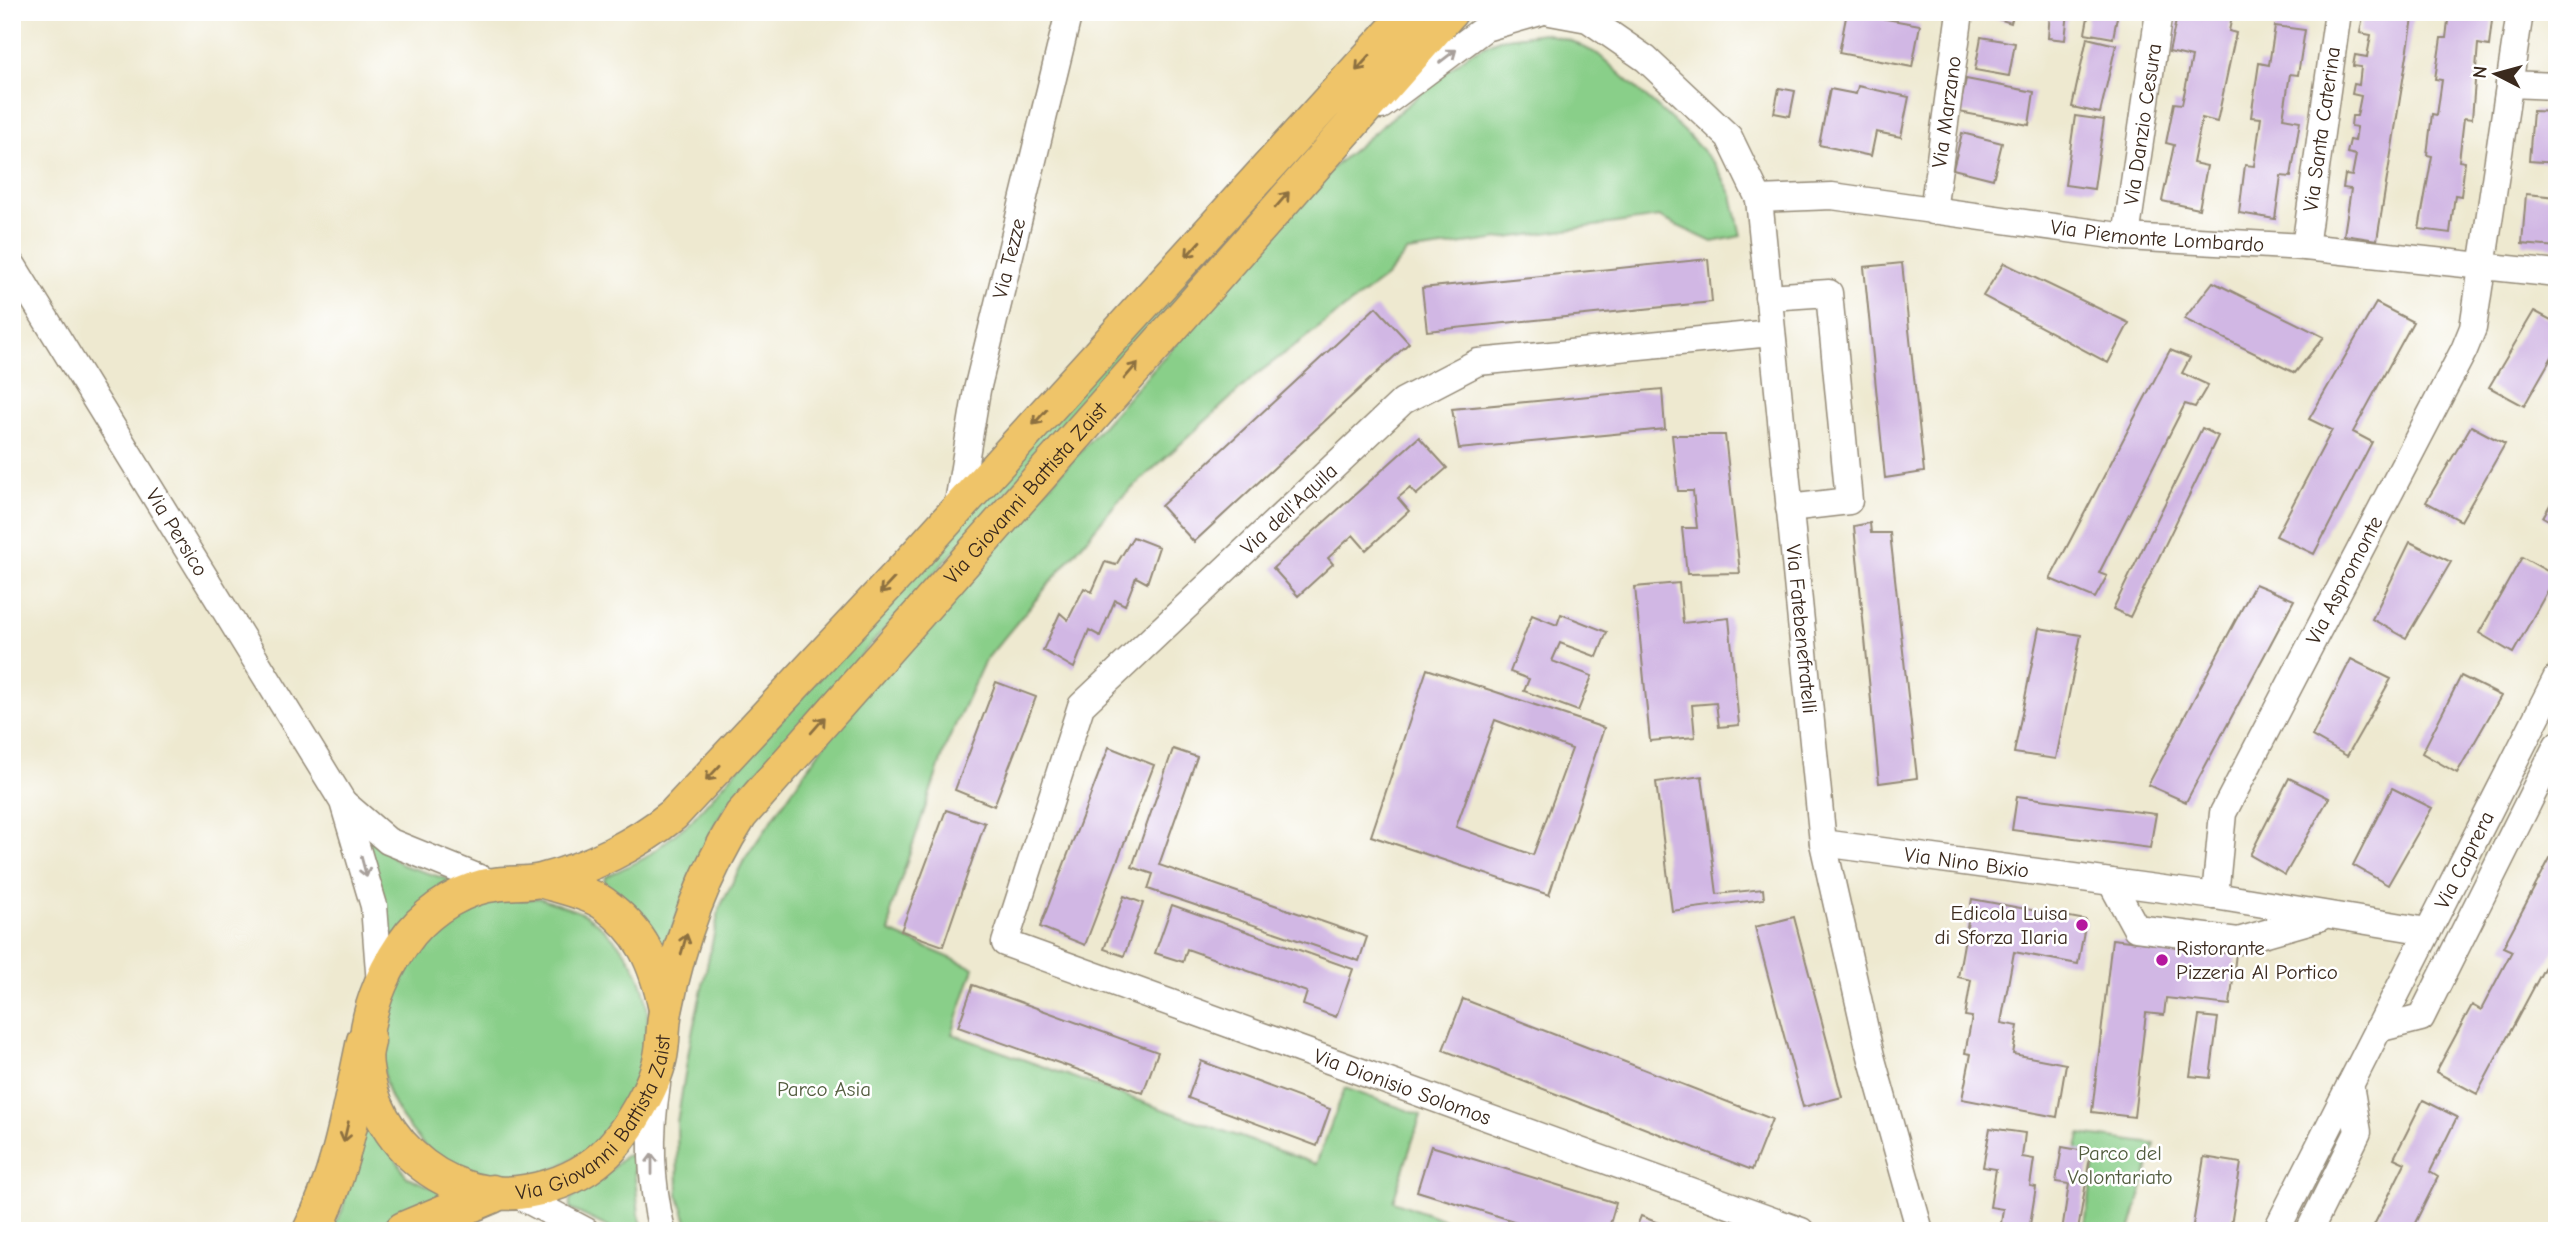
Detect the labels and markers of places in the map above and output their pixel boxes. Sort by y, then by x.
place label: Edicola Luisa di Sforza Ilaria [1934,901,2068,949]
marker: Edicola Luisa di Sforza Ilaria [2074,917,2090,933]
place label: Ristorante Pizzeria Al Portico [2176,936,2338,984]
marker: Ristorante Pizzeria Al Portico [2154,952,2170,968]

